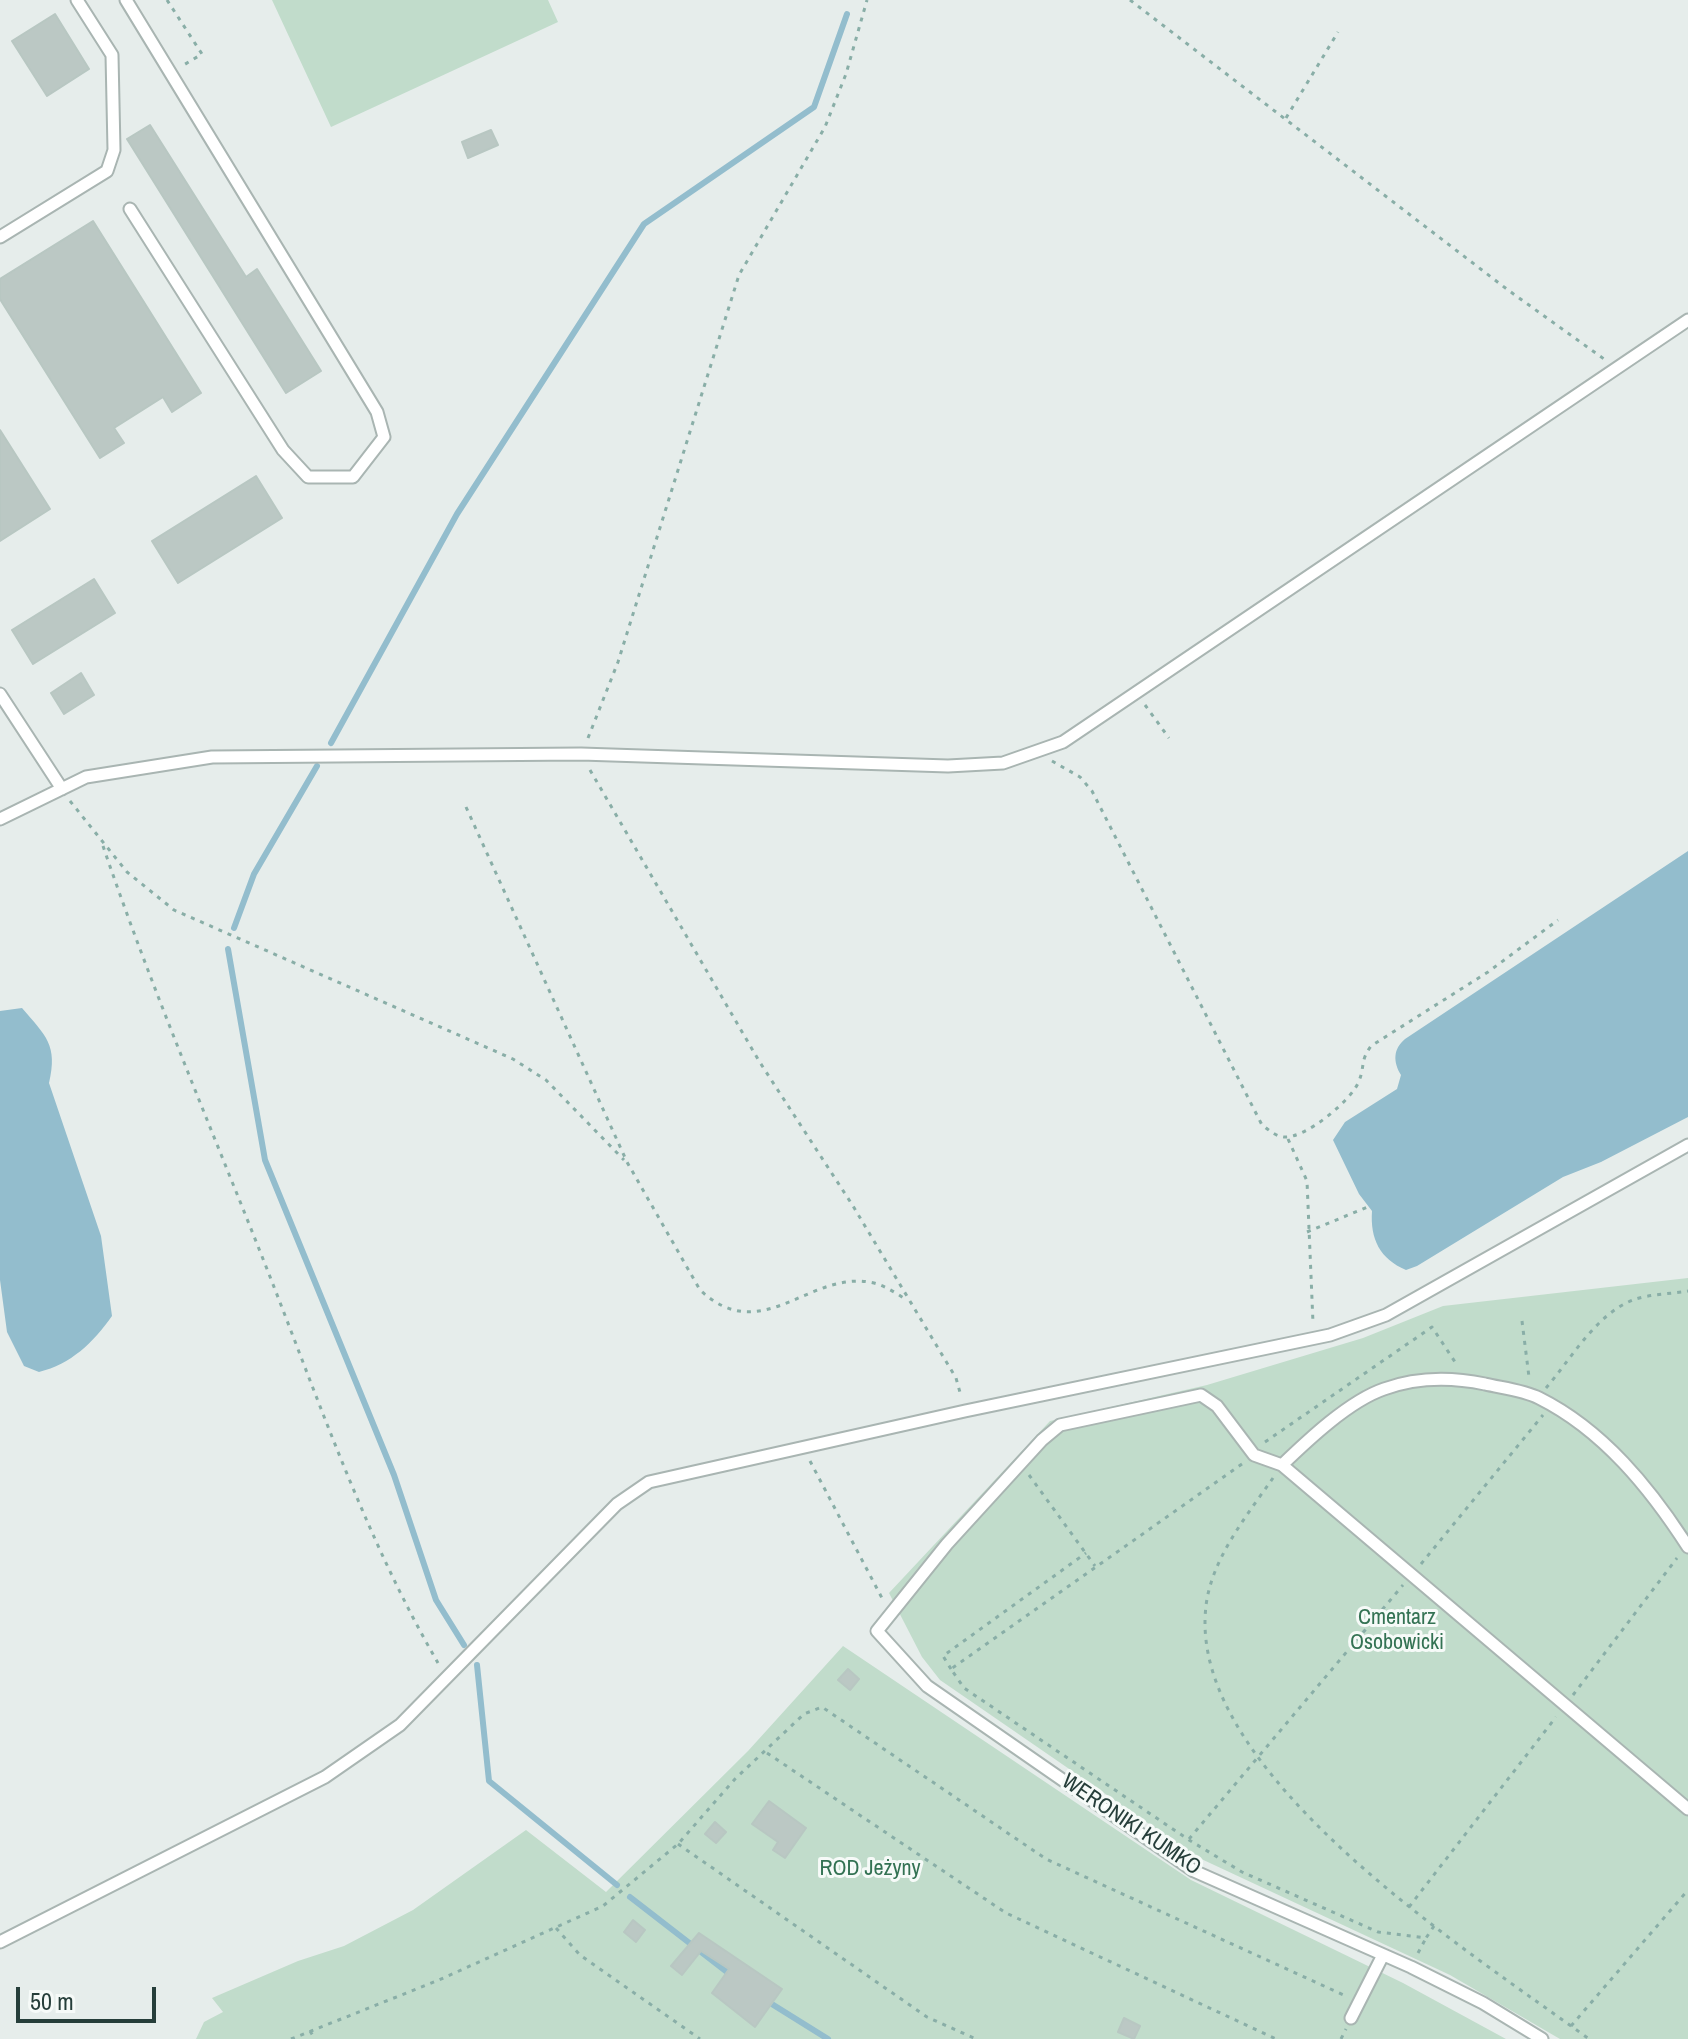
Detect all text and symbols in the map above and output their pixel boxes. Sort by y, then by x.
park label: Cmentarz Osobowicki [1350,1605,1444,1656]
street label: WERONIKI KUMKO [1056,1769,1206,1881]
park label: ROD Jeżyny [819,1856,921,1882]
scale bar [20,1971,160,2021]
text: 50 m [30,1985,74,2017]

